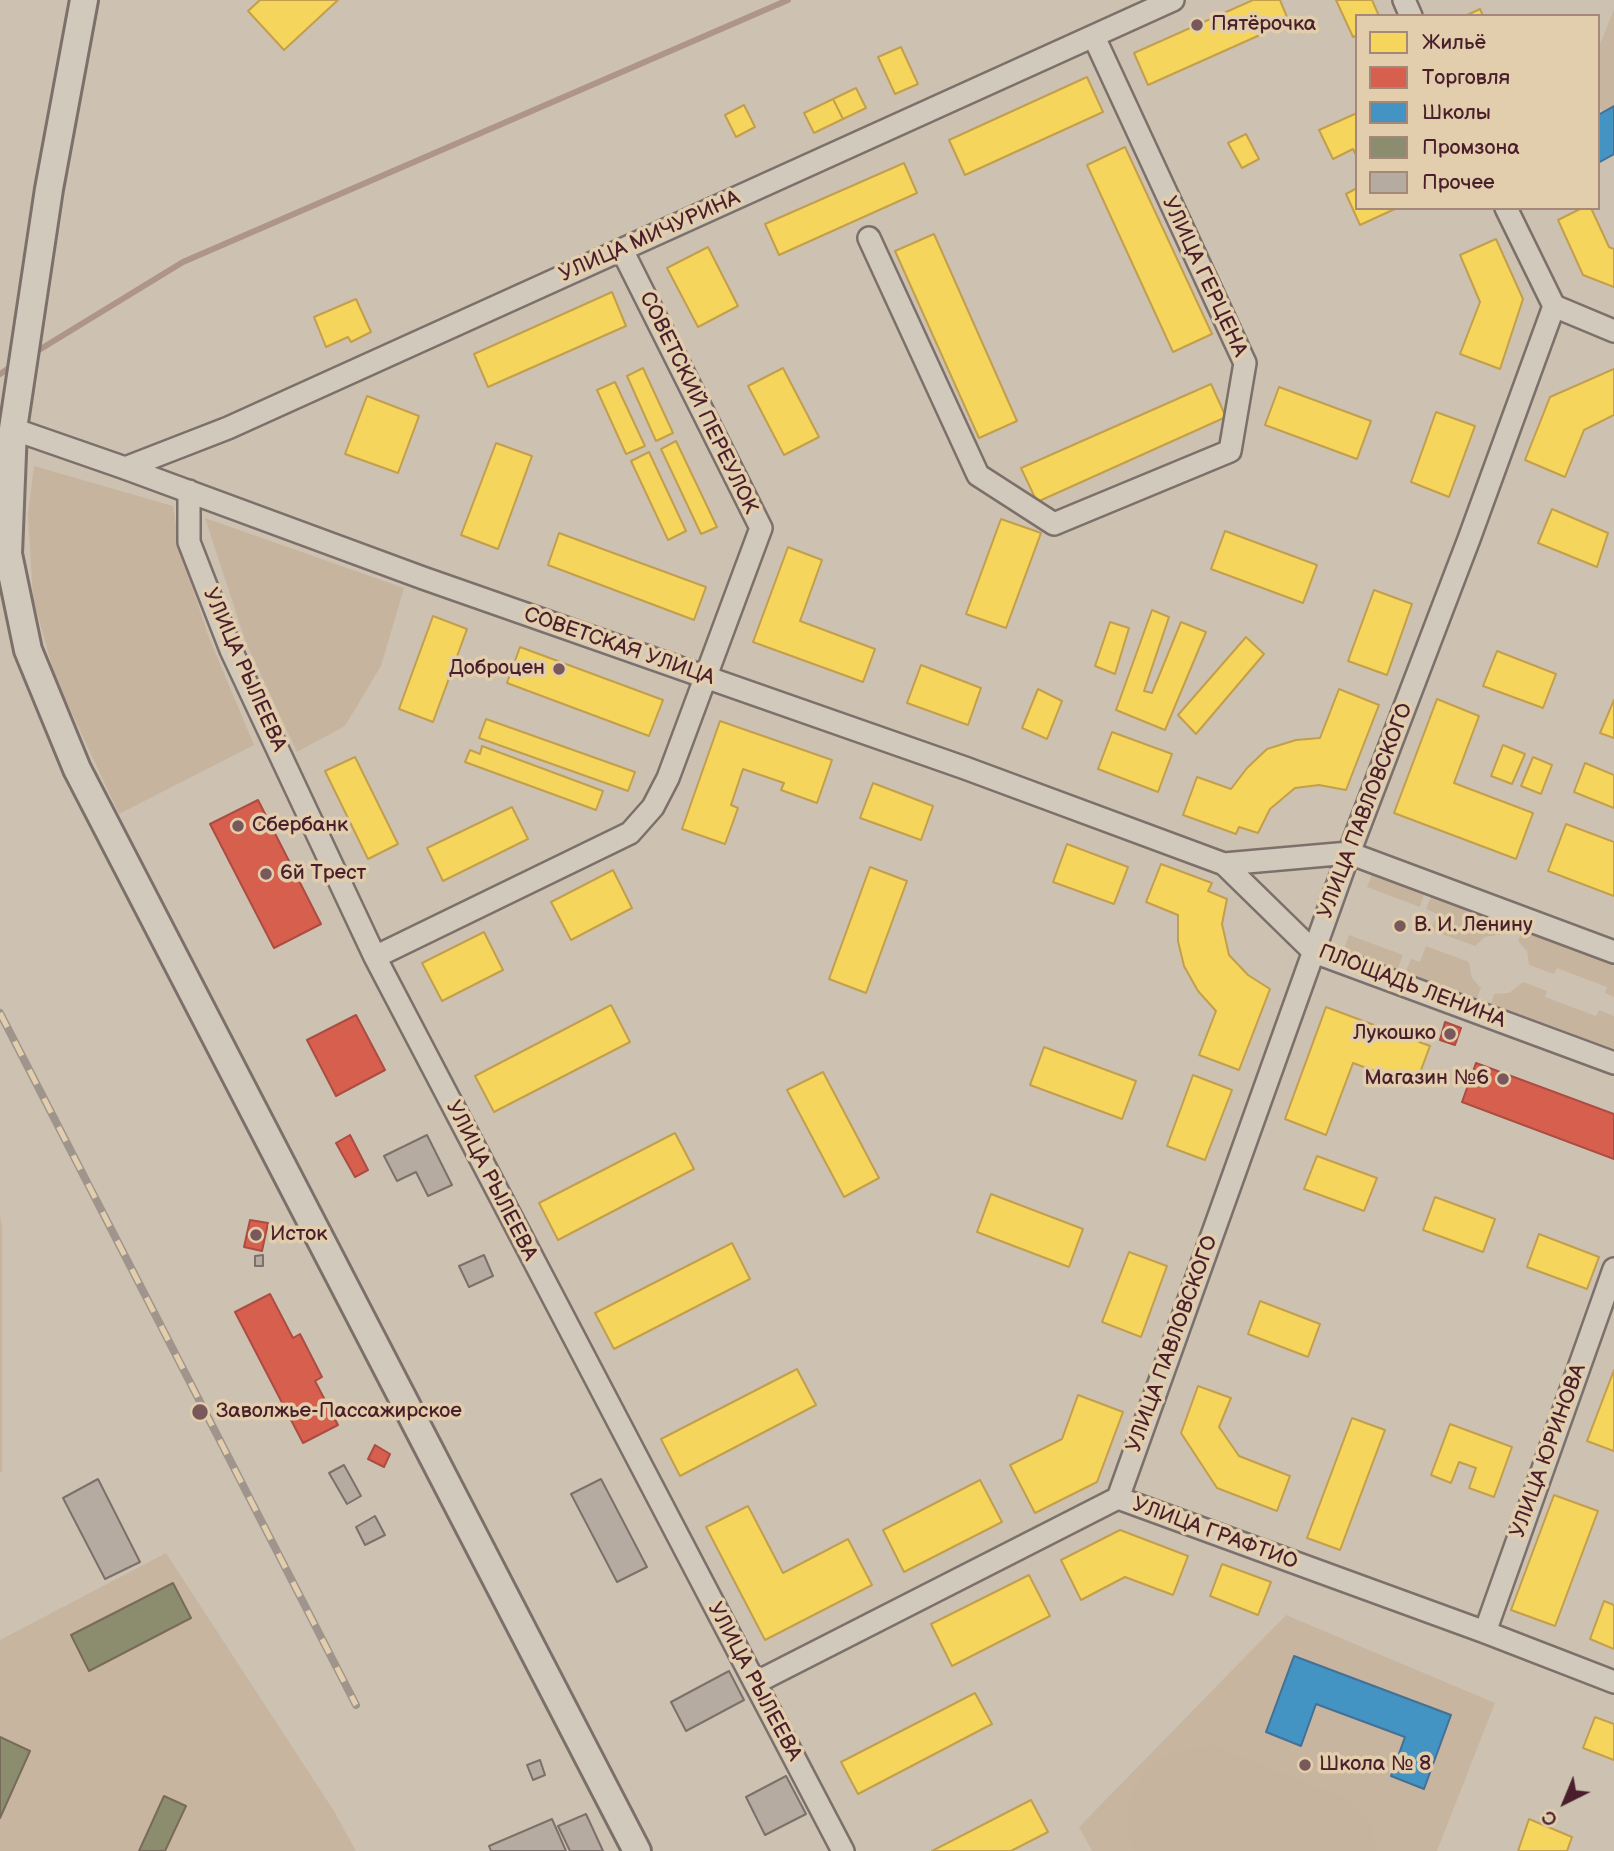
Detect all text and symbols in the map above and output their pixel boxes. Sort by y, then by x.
place label: Пятёрочка [1211,12,1316,38]
legend [1355,14,1600,210]
marker: Пятёрочка [1189,17,1205,33]
text: Жильё [1422,30,1486,55]
text: Торговля [1422,65,1510,90]
text: Школы [1422,100,1491,125]
text: Промзона [1422,135,1520,160]
text: Прочее [1422,170,1495,195]
street label: УЛИЦА МИЧУРИНА [556,186,744,288]
street label: УЛИЦА ГЕРЦЕНА [1156,193,1252,361]
street label: СОВЕТСКИЙ ПЕРЕУЛОК [633,288,763,518]
street label: УЛИЦА РЫЛЕЕВА [197,584,291,756]
street label: СОВЕТСКАЯ УЛИЦА [520,603,718,691]
place label: Доброцен [449,656,545,682]
marker: Доброцен [551,661,567,677]
street label: УЛИЦА ПАВЛОВСКОГО [1313,700,1419,922]
place label: Сбербанк [252,813,348,839]
marker: Сбербанк [230,818,246,834]
place label: 6й Трест [280,861,366,887]
marker: 6й Трест [258,866,274,882]
place label: В. И. Ленину [1414,913,1533,939]
marker: В. И. Ленину [1392,918,1408,934]
street label: ПЛОЩАДЬ ЛЕНИНА [1315,940,1509,1034]
place label: Лукошко [1353,1021,1436,1047]
marker: Лукошко [1442,1026,1458,1042]
place label: Магазин №6 [1364,1066,1489,1092]
marker: Магазин №6 [1495,1071,1511,1087]
street label: УЛИЦА РЫЛЕЕВА [440,1097,542,1265]
place label: Исток [270,1222,327,1248]
marker: Исток [248,1227,264,1243]
street label: УЛИЦА ПАВЛОВСКОГО [1122,1232,1224,1456]
street label: УЛИЦА ЮРИНОВА [1506,1361,1592,1541]
place label: Заволжье-Пассажирское [216,1399,462,1425]
marker: Заволжье-Пассажирское [190,1402,210,1422]
street label: УЛИЦА ГРАФТИО [1129,1492,1301,1576]
street label: УЛИЦА РЫЛЕЕВА [702,1598,806,1766]
place label: Школа № 8 [1319,1752,1431,1778]
marker: Школа № 8 [1297,1757,1313,1773]
north arrow [1530,1767,1600,1837]
text: С [1538,1805,1563,1831]

